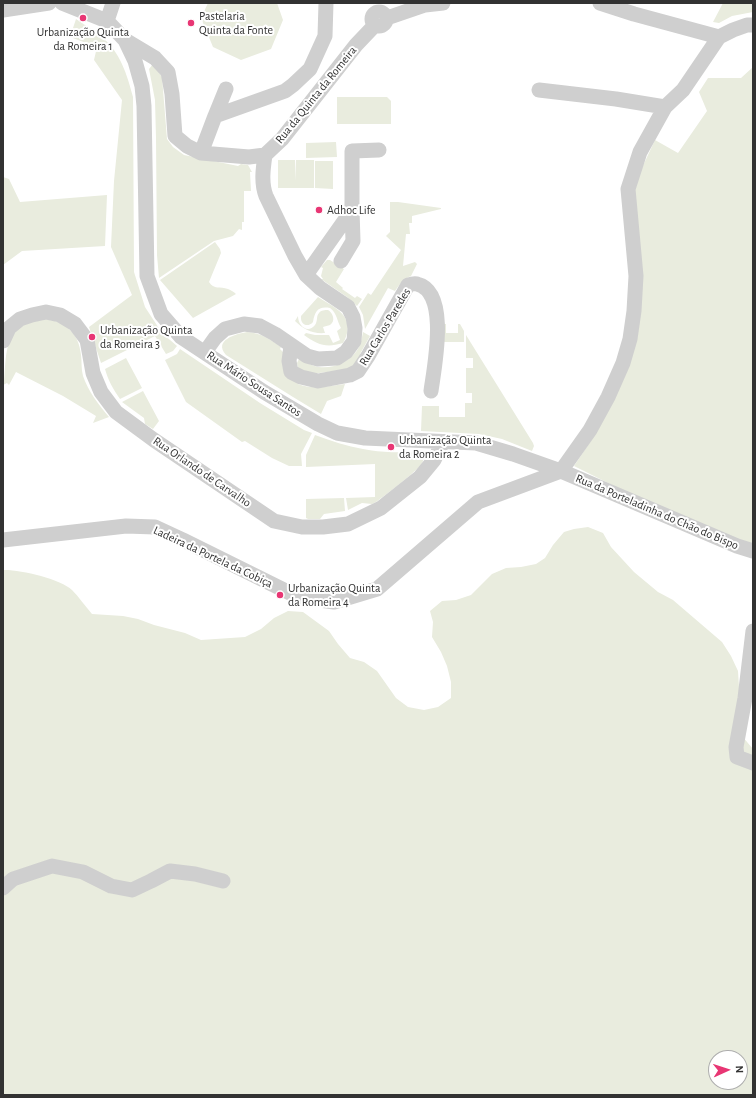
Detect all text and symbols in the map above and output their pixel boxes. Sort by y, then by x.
place label: Pastelaria Quinta da Fonte [199,9,273,37]
marker: Urbanização Quinta da Romeira 1 [78,13,88,23]
marker: Pastelaria Quinta da Fonte [186,18,196,28]
place label: Urbanização Quinta da Romeira 1 [37,25,129,53]
street label: Rua da Quinta da Romeira [272,43,360,147]
place label: Adhoc Life [327,203,376,217]
marker: Adhoc Life [314,205,324,215]
street label: Rua Carlos Paredes [356,286,414,368]
place label: Urbanização Quinta da Romeira 3 [100,323,192,351]
marker: Urbanização Quinta da Romeira 3 [87,332,97,342]
street label: Rua Mário Sousa Santos [204,348,304,420]
place label: Urbanização Quinta da Romeira 2 [399,433,491,461]
street label: Rua Orlando de Carvalho [150,434,254,510]
marker: Urbanização Quinta da Romeira 2 [386,442,396,452]
street label: Rua da Porteladinha do Chão do Bispo [573,471,741,553]
street label: Ladeira da Portela da Cobiça [151,523,275,591]
place label: Urbanização Quinta da Romeira 4 [288,581,380,609]
marker: Urbanização Quinta da Romeira 4 [275,590,285,600]
north arrow [708,1050,748,1090]
text: N [734,1065,745,1074]

